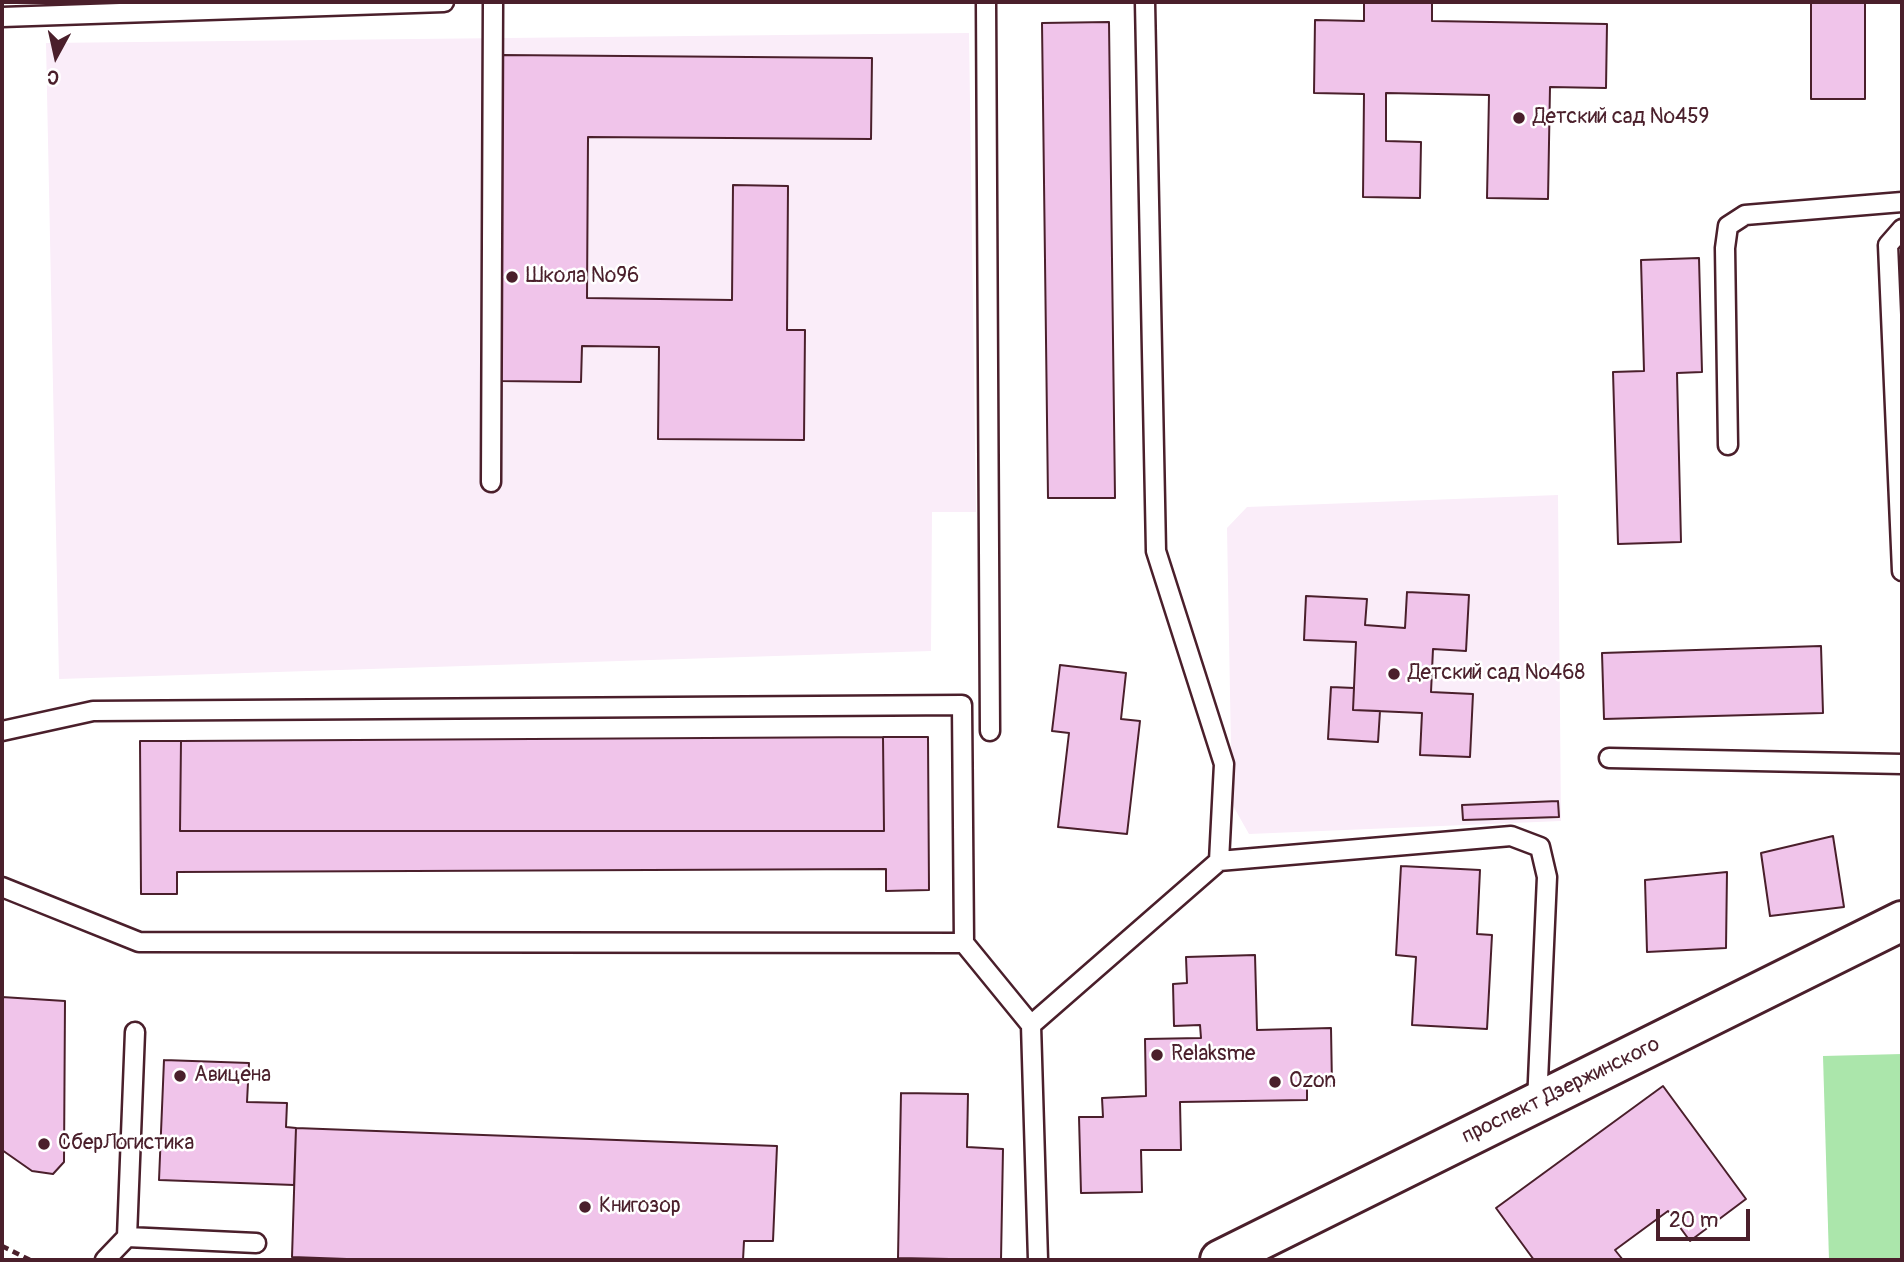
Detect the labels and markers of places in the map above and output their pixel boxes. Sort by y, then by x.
place label: Детский сад №459 [1533,105,1709,131]
marker: Детский сад №459 [1511,110,1527,126]
place label: Школа №96 [526,264,639,290]
marker: Школа №96 [504,269,520,285]
place label: Детский сад №468 [1408,661,1585,687]
marker: Детский сад №468 [1386,666,1402,682]
place label: Relaksme [1171,1042,1255,1068]
marker: Relaksme [1149,1047,1165,1063]
place label: Авицена [194,1063,271,1089]
marker: Авицена [172,1068,188,1084]
place label: Ozon [1289,1069,1336,1095]
marker: Ozon [1267,1074,1283,1090]
place label: СберЛогистика [58,1131,194,1157]
marker: СберЛогистика [36,1136,52,1152]
place label: Книгозор [599,1194,681,1220]
marker: Книгозор [577,1199,593,1215]

